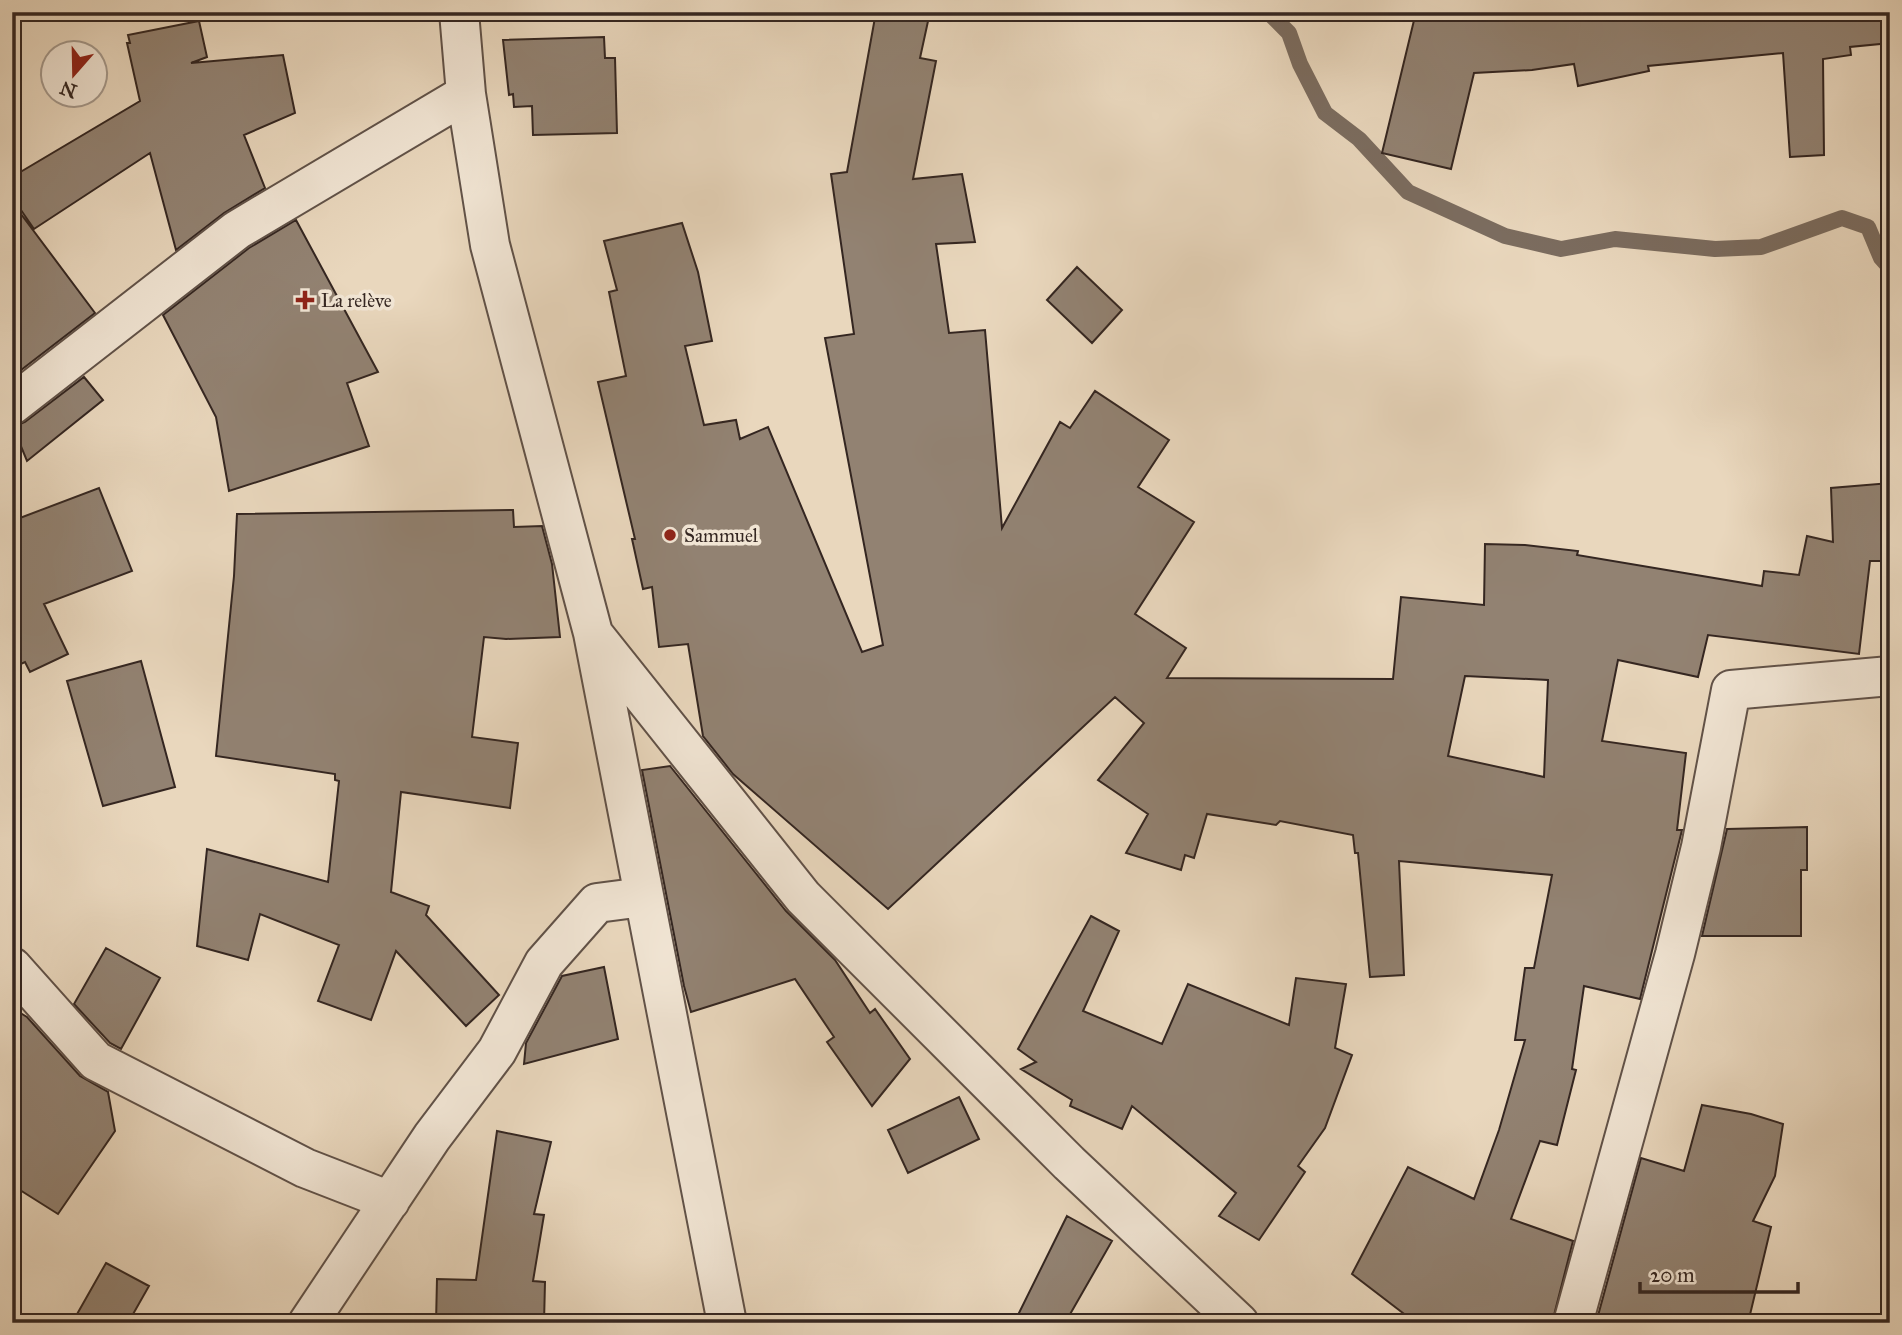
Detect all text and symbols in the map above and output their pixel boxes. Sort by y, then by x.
north arrow [38,38,108,108]
text: N [57,76,80,103]
place label: La relève [321,289,392,312]
marker: La relève [295,290,315,310]
place label: Sammuel [684,524,759,547]
marker: Sammuel [662,527,678,543]
scale bar [1640,1251,1797,1295]
text: 20 m [1650,1262,1695,1288]

